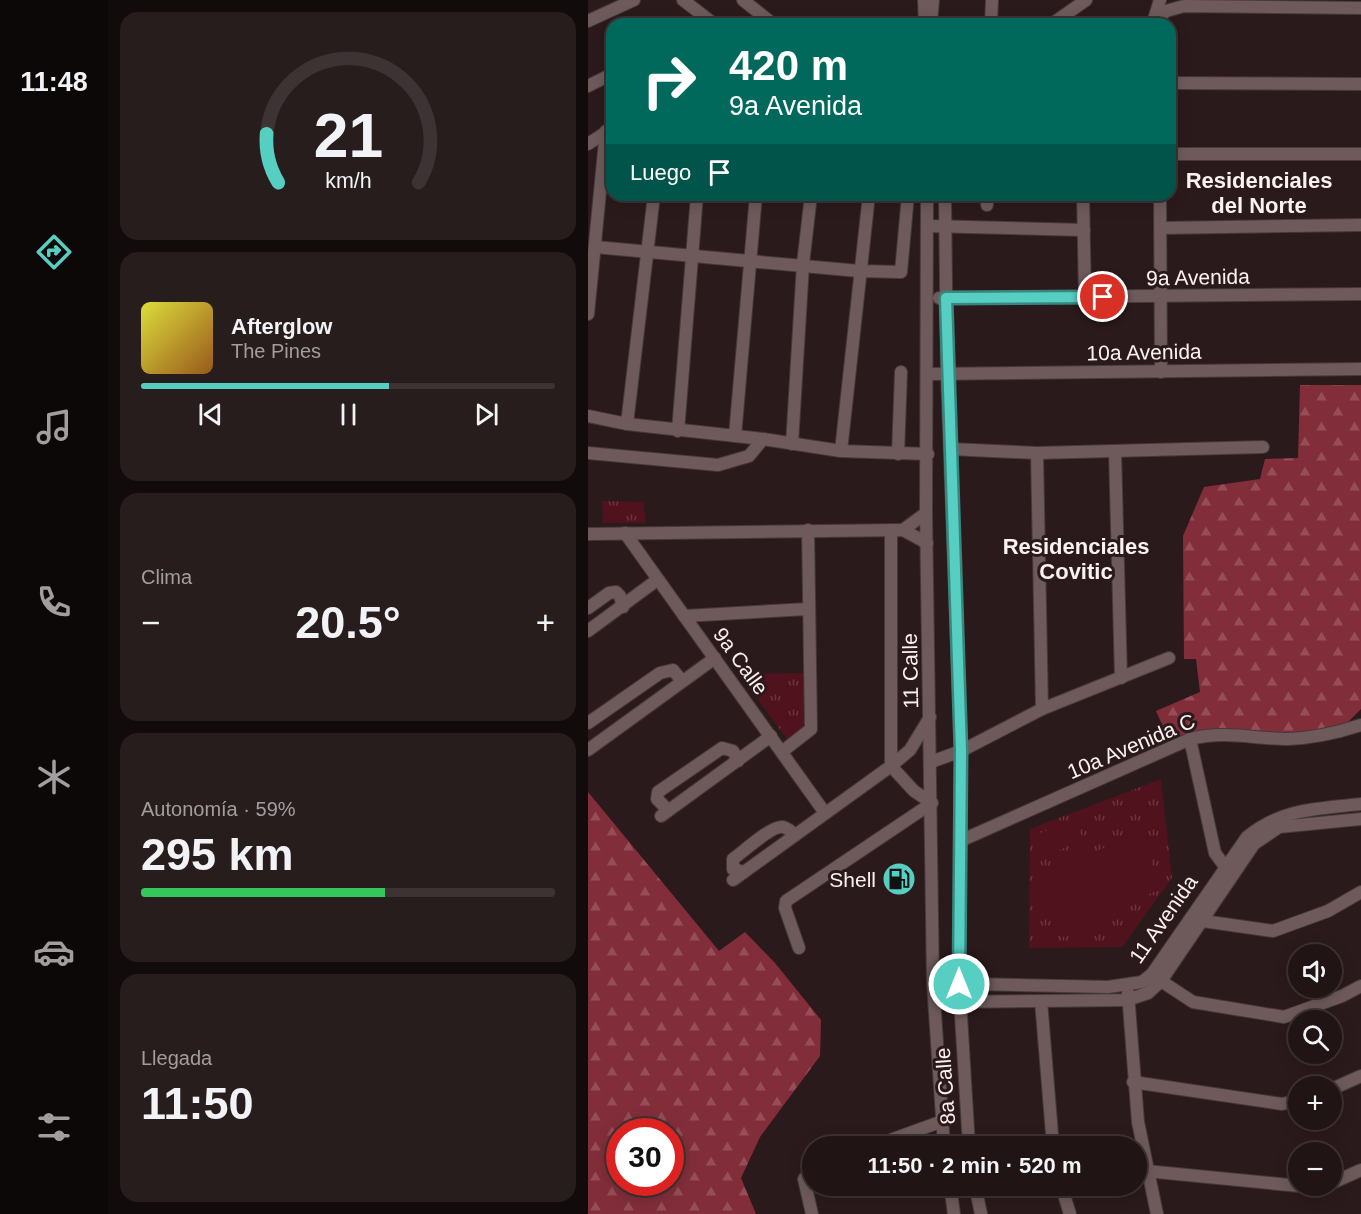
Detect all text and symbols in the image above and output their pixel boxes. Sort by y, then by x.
icon: right [630,42,708,120]
text: 420 m [729,42,848,89]
text: 11:48 [20,67,88,97]
text: 9a Avenida [729,91,862,121]
text: 21 [313,101,383,170]
icon: arrive [703,156,736,189]
text: Luego [630,160,691,185]
district label: Residenciales del Norte [1186,168,1332,218]
text: km/h [325,170,371,194]
icon: directions [33,231,75,273]
street label: 9a Avenida [1146,265,1250,289]
pin [1077,271,1128,322]
icon: arrive [1086,280,1119,313]
text: Afterglow [231,314,332,339]
street label: 10a Avenida [1086,339,1202,365]
text: The Pines [231,340,321,362]
icon: previous [194,398,227,431]
icon: pause [332,398,365,431]
icon: next [470,398,503,431]
icon: music [33,406,75,448]
district label: Residenciales Covitic [1003,534,1149,584]
text: Clima [141,566,192,588]
icon: phone [33,581,75,623]
text: 20.5° [295,597,401,648]
text: − [141,604,160,641]
text: + [536,604,555,641]
street label: 9a Calle [709,623,773,699]
street label: 11 Calle [898,633,922,709]
street label: 10a Avenida C [1064,709,1198,783]
icon: climate [33,756,75,798]
text: Autonomía · 59% [141,798,296,820]
text: 295 km [141,829,294,880]
fuel station icon: Shell [881,861,917,897]
place label: Shell [829,868,876,891]
street label: 11 Avenida [1124,870,1202,967]
icon: car [33,931,75,973]
map controls [1288,944,1342,1196]
button: sound [1288,944,1342,998]
position arrow [927,952,991,1016]
button: search [1288,1010,1342,1064]
text: Llegada [141,1047,212,1069]
street label: 8a Calle [931,1047,959,1125]
button: + [1288,1076,1342,1130]
text: 11:50 [141,1078,254,1129]
icon: filters [33,1106,75,1148]
speed limit sign: 30 [606,1118,684,1196]
button: − [1288,1142,1342,1196]
text: 11:50 · 2 min · 520 m [868,1153,1082,1178]

